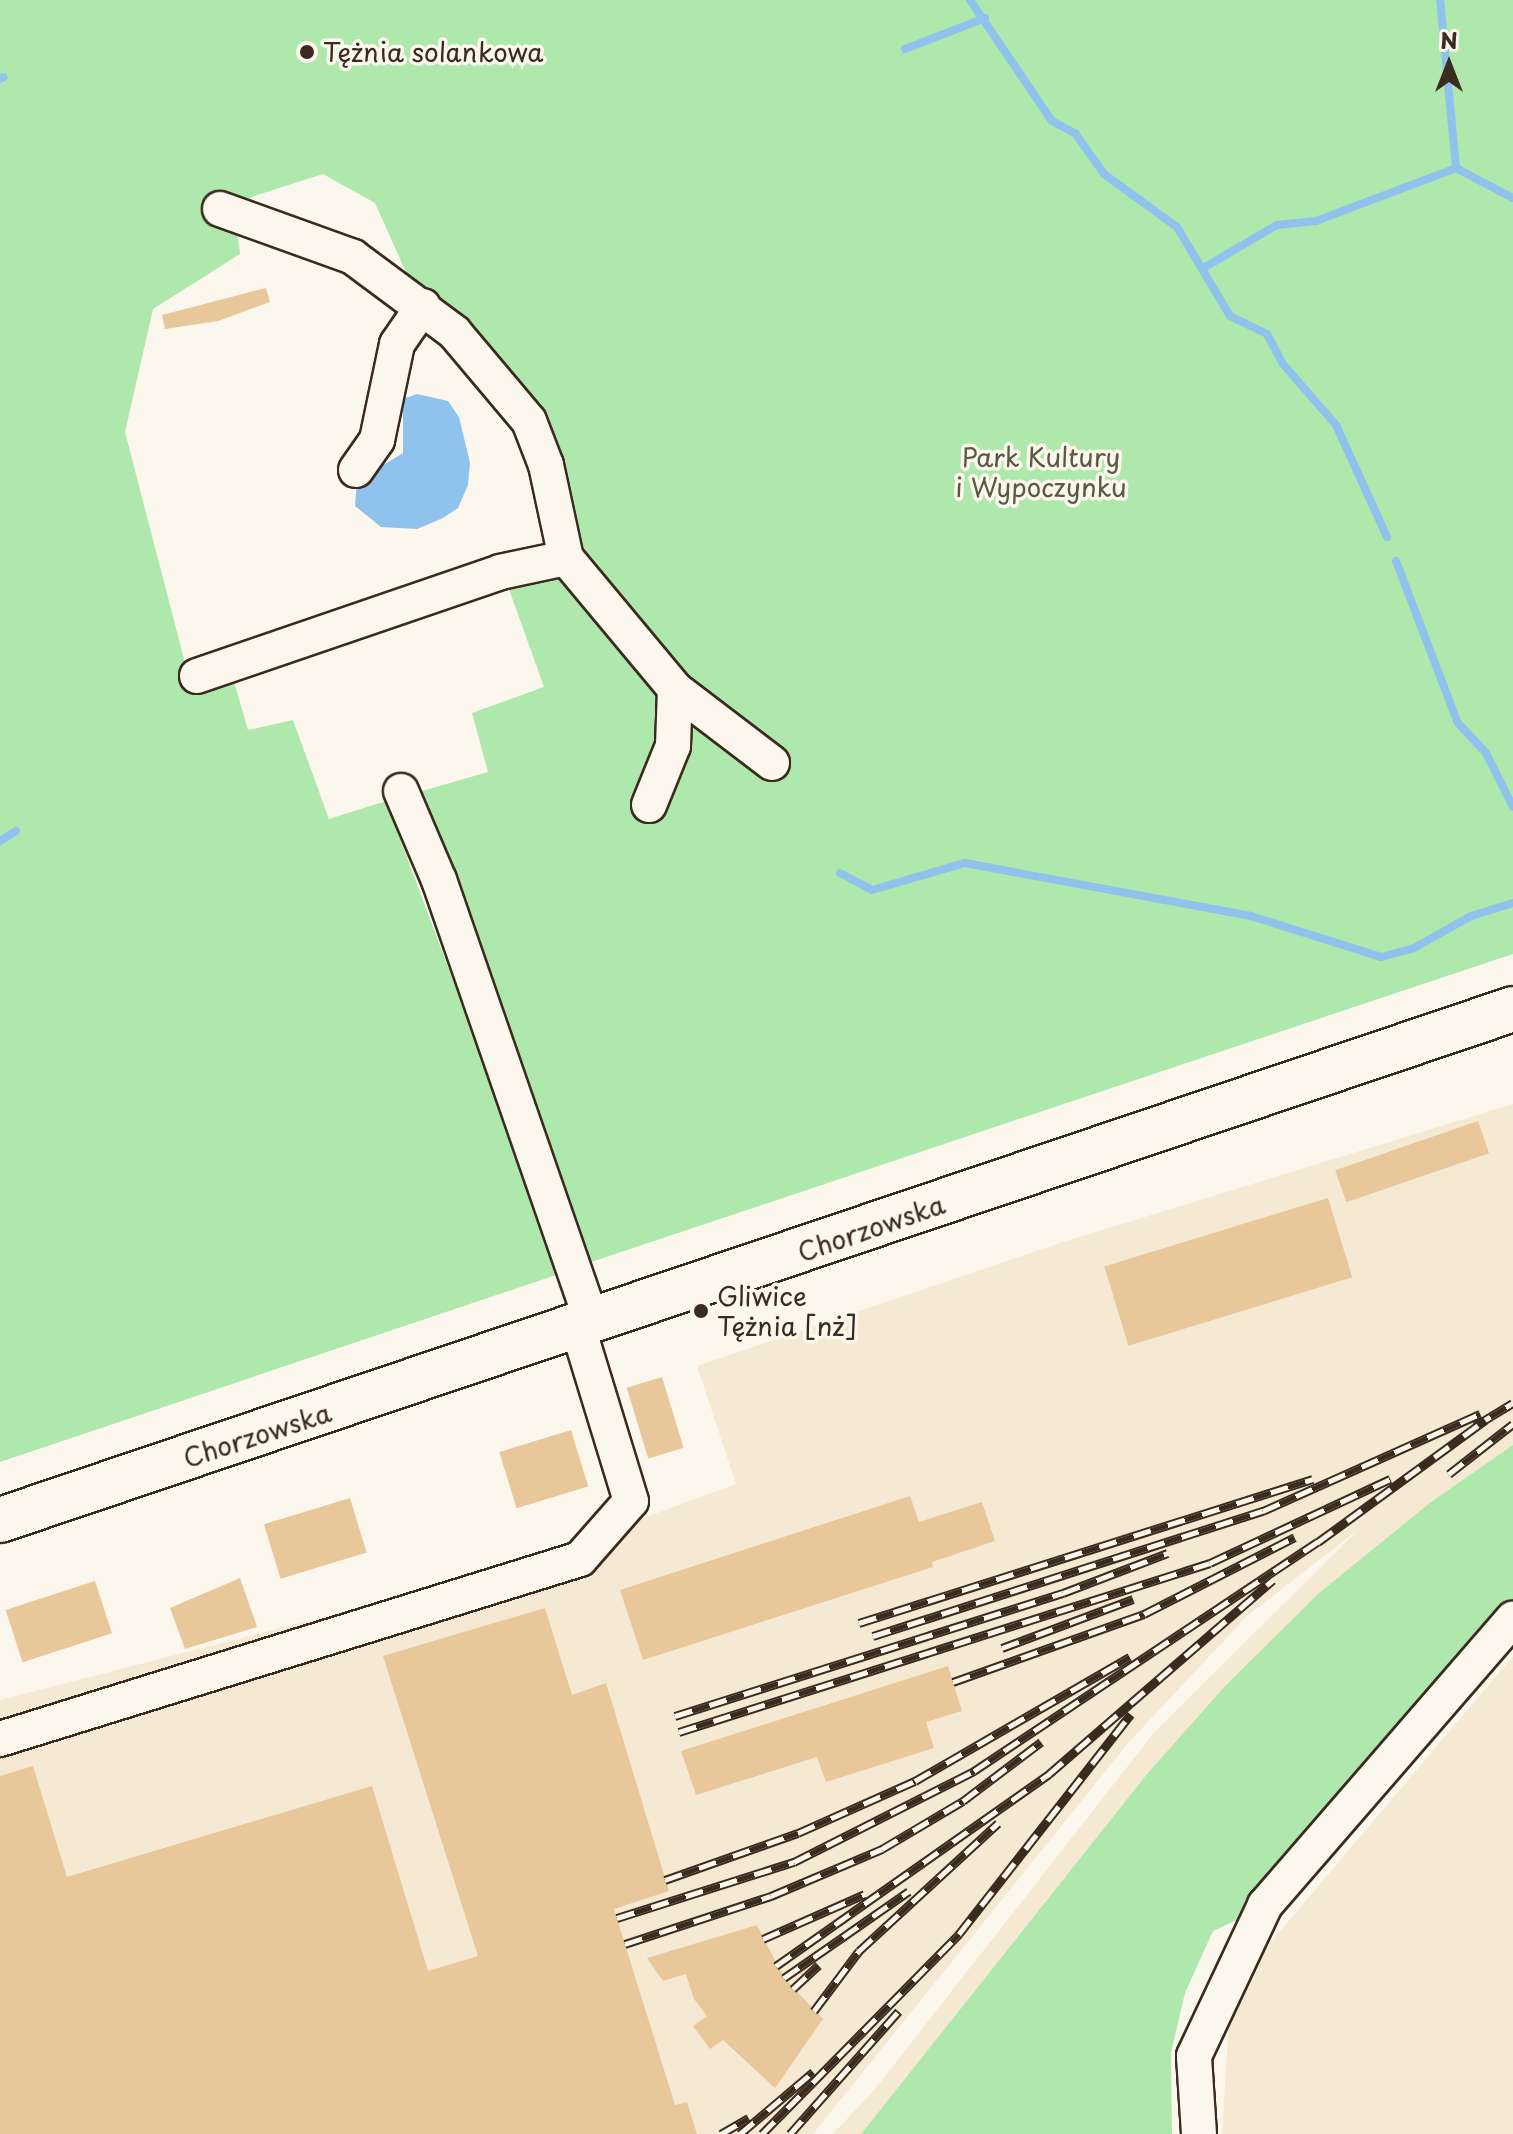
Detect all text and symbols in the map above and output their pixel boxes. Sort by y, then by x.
text: N [1440,23,1458,56]
north arrow [1409,24,1489,104]
place label: Tężnia solankowa [323,36,543,68]
marker: Tężnia solankowa [298,43,316,61]
park label: Park Kultury i Wypoczynku [955,441,1127,502]
street label: Chorzowska [793,1188,949,1268]
place label: Gliwice Tężnia [nż] [717,1280,857,1342]
marker: Gliwice Tężnia [nż] [692,1302,710,1320]
street label: Chorzowska [179,1396,335,1474]

